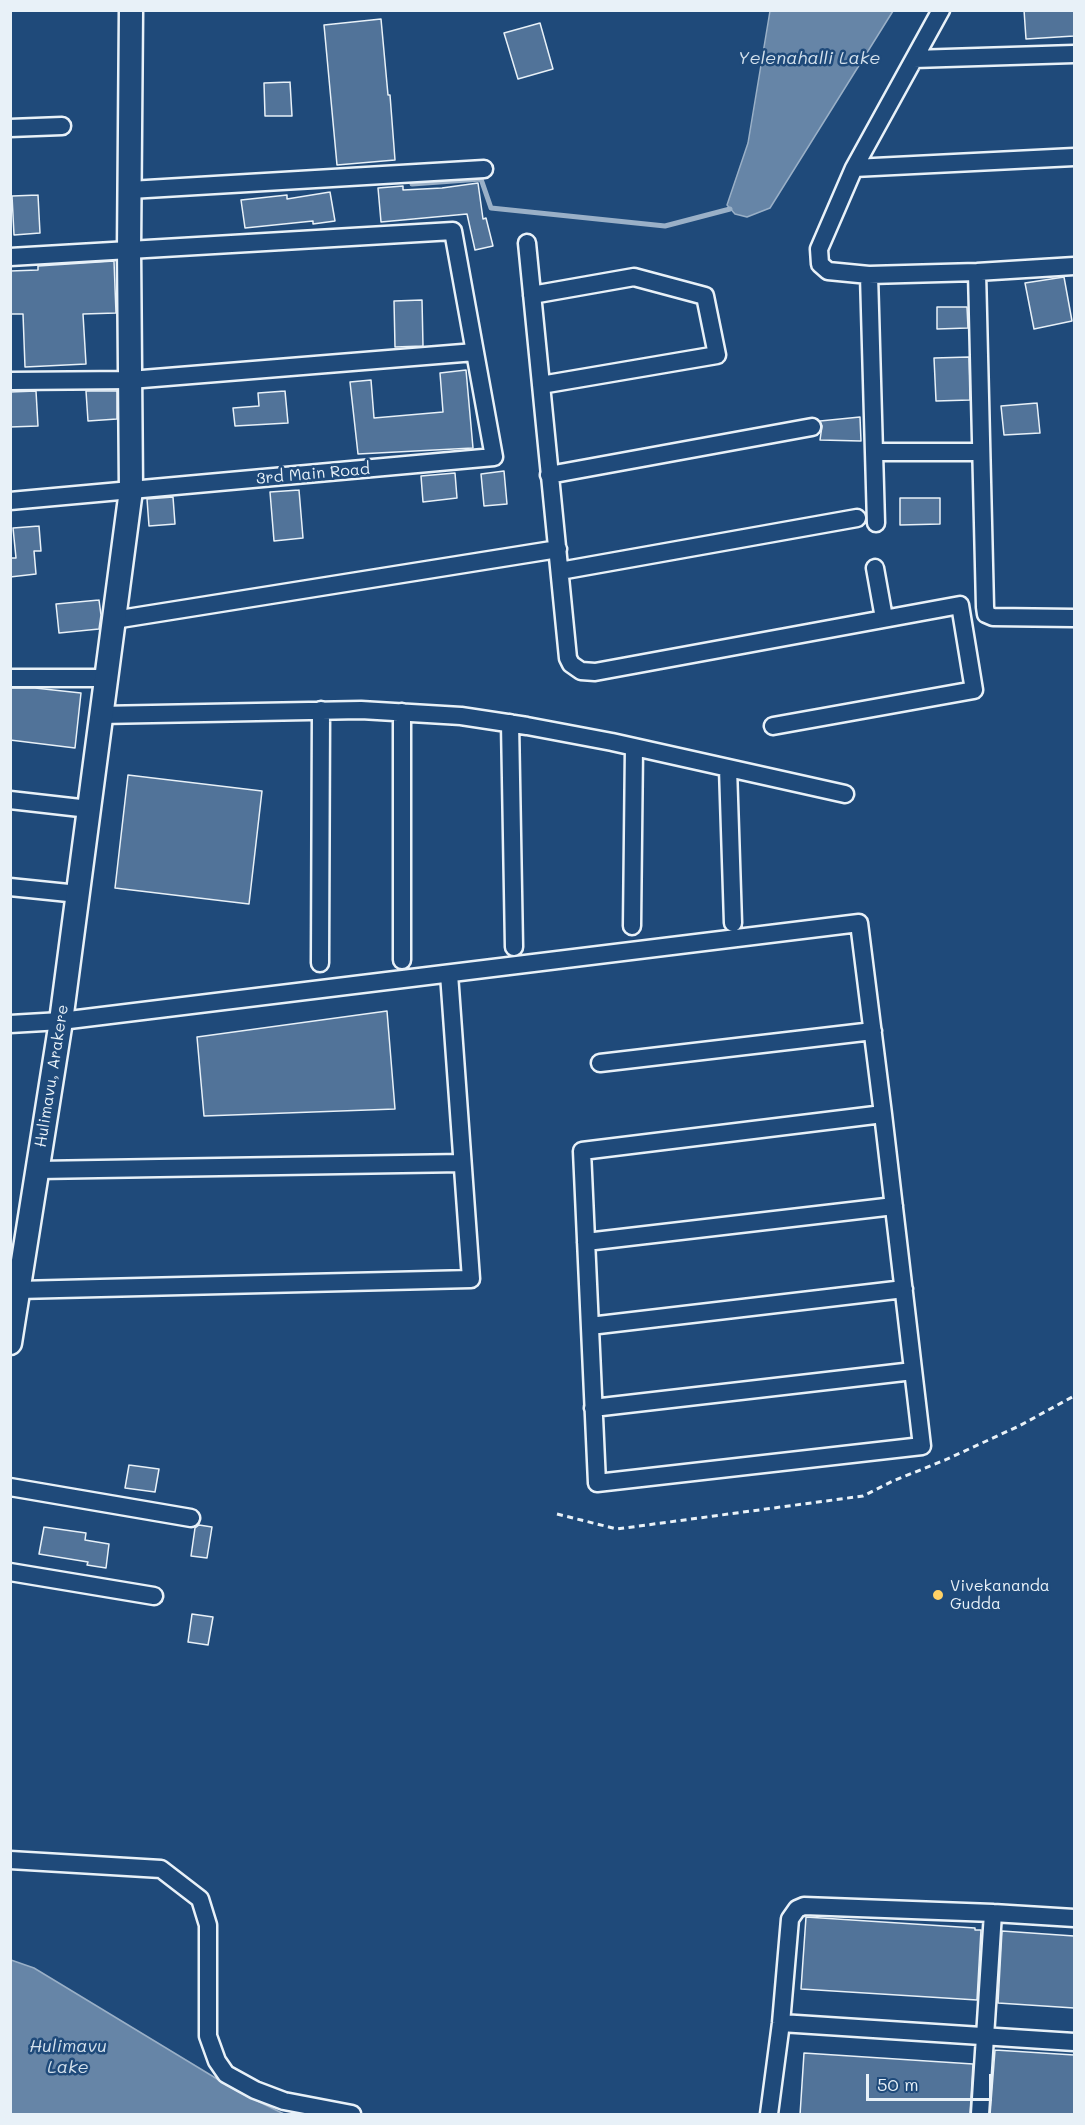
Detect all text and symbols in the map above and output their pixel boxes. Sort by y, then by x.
water label: Yelenahalli Lake [738,47,880,69]
street label: 3rd Main Road [255,459,371,489]
street label: Hulimavu, Arakere [31,1003,73,1149]
place label: Vivekananda Gudda [950,1576,1050,1614]
marker: Vivekananda Gudda [931,1588,945,1602]
water label: Hulimavu Lake [29,2035,107,2078]
scale bar [869,2062,995,2100]
text: 50 m [877,2072,919,2096]

